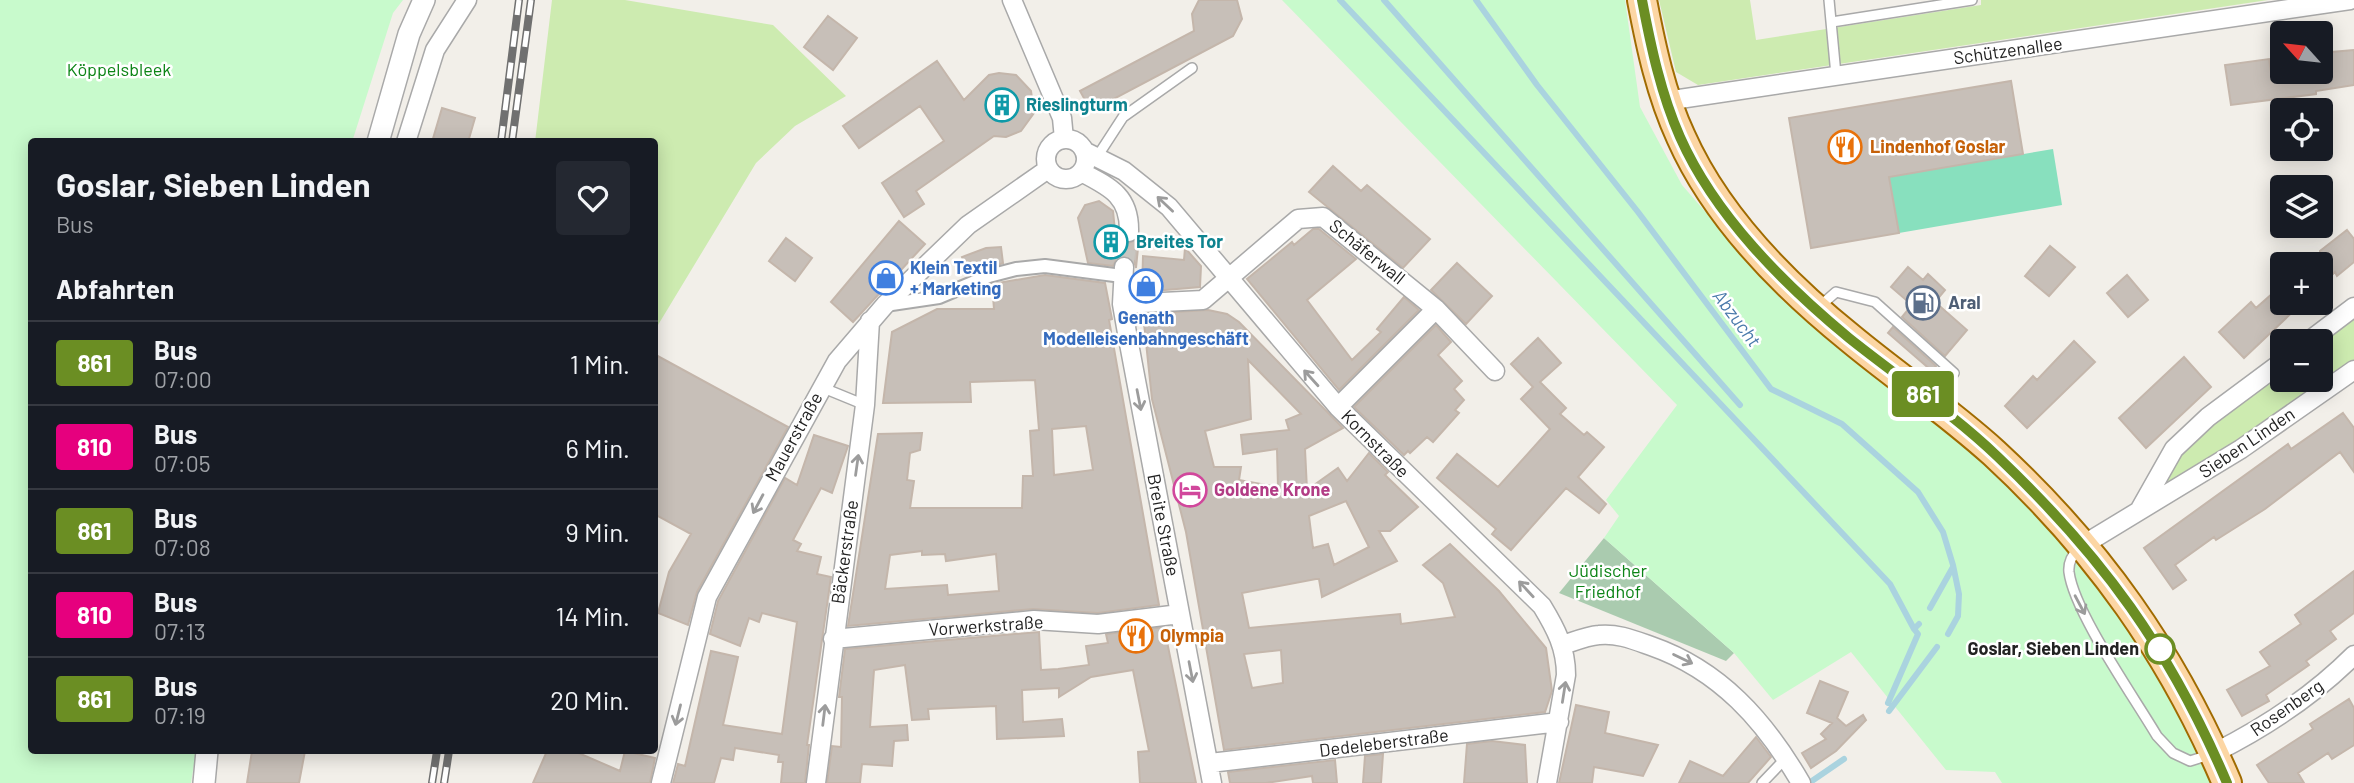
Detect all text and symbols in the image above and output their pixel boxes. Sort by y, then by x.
north arrow [2270,21,2333,84]
map controls [2270,21,2333,392]
street label: Schützenallee [1952,31,2064,69]
park label: Köppelsbleek [67,58,171,80]
building icon: Rieslingturm [983,86,1021,124]
place label: Rieslingturm [1026,93,1128,115]
button: locate [2270,98,2333,161]
restaurant icon: Lindenhof Goslar [1826,128,1864,166]
place label: Lindenhof Goslar [1870,135,2006,157]
button: heart [556,161,630,235]
text: Goslar, Sieben Linden [56,164,371,204]
button: layers [2270,175,2333,238]
one-way arrow [1156,196,1174,212]
text: Bus [56,210,94,238]
street label: Schäferwall [1325,214,1410,288]
building icon: Breites Tor [1092,223,1130,261]
place label: Breites Tor [1136,230,1223,252]
button: + [2270,252,2333,315]
place label: Klein Textil + Marketing [910,256,1001,299]
shop icon: Klein Textil + Marketing [867,259,905,297]
shop icon: Genath Modelleisenbahngeschäft [1127,267,1165,305]
text: Abfahrten [56,273,174,304]
fuel station icon: Aral [1904,284,1942,322]
water label: Abzucht [1708,285,1766,351]
place label: Aral [1948,291,1981,313]
place label: Genath Modelleisenbahngeschäft [1043,306,1249,349]
button: − [2270,329,2333,392]
text: Bus [154,334,197,365]
text: 861 [77,348,112,377]
text: 1 Min. [570,348,630,379]
text: 07:00 [154,365,212,393]
one-way arrow [1303,370,1320,387]
line badge: 861 [1883,371,1963,417]
text: 861 [1906,379,1940,408]
street label: Mauerstraße [760,388,827,485]
one-way arrow [1133,388,1147,411]
street label: Sieben Linden [2194,402,2299,482]
street label: Kornstraße [1337,405,1414,482]
text: Bus [154,418,197,449]
text: 810 [77,432,112,461]
text: 6 Min. [565,432,630,463]
text: 07:05 [154,449,211,477]
one-way arrow [850,455,863,477]
hotel icon: Goldene Krone [1171,471,1209,509]
street label: Breite Straße [1143,472,1185,578]
place label: Goldene Krone [1214,478,1330,500]
one-way arrow [750,493,764,513]
street label: Bäckerstraße [826,498,862,605]
text: Bus [154,502,197,533]
text: 861 [77,516,112,545]
text: 9 Min. [565,516,630,547]
text: 07:08 [154,533,211,561]
park label: Jüdischer Friedhof [1569,559,1648,602]
one-way arrow [1517,580,1534,597]
text: Bus [154,586,197,617]
one-way arrow [2074,595,2088,615]
text: 810 [77,600,112,629]
text: 14 Min. [555,600,630,631]
street label: Vorwerkstraße [928,610,1044,640]
text: 07:13 [154,617,206,645]
restaurant icon: Olympia [1117,617,1155,655]
place label: Olympia [1160,624,1224,646]
marker: Goslar, Sieben Linden [2145,634,2175,664]
place label: Goslar, Sieben Linden [1967,637,2139,659]
one-way arrow [1672,653,1693,666]
one-way arrow [1185,660,1198,683]
text: Bus [154,670,197,701]
street label: Rosenberg [2246,674,2327,740]
one-way arrow [1558,681,1571,704]
text: 861 [77,684,112,713]
text: 20 Min. [550,684,630,715]
text: 07:19 [154,701,206,729]
one-way arrow [671,703,684,726]
one-way arrow [817,704,830,727]
street label: Dedeleberstraße [1318,723,1450,761]

